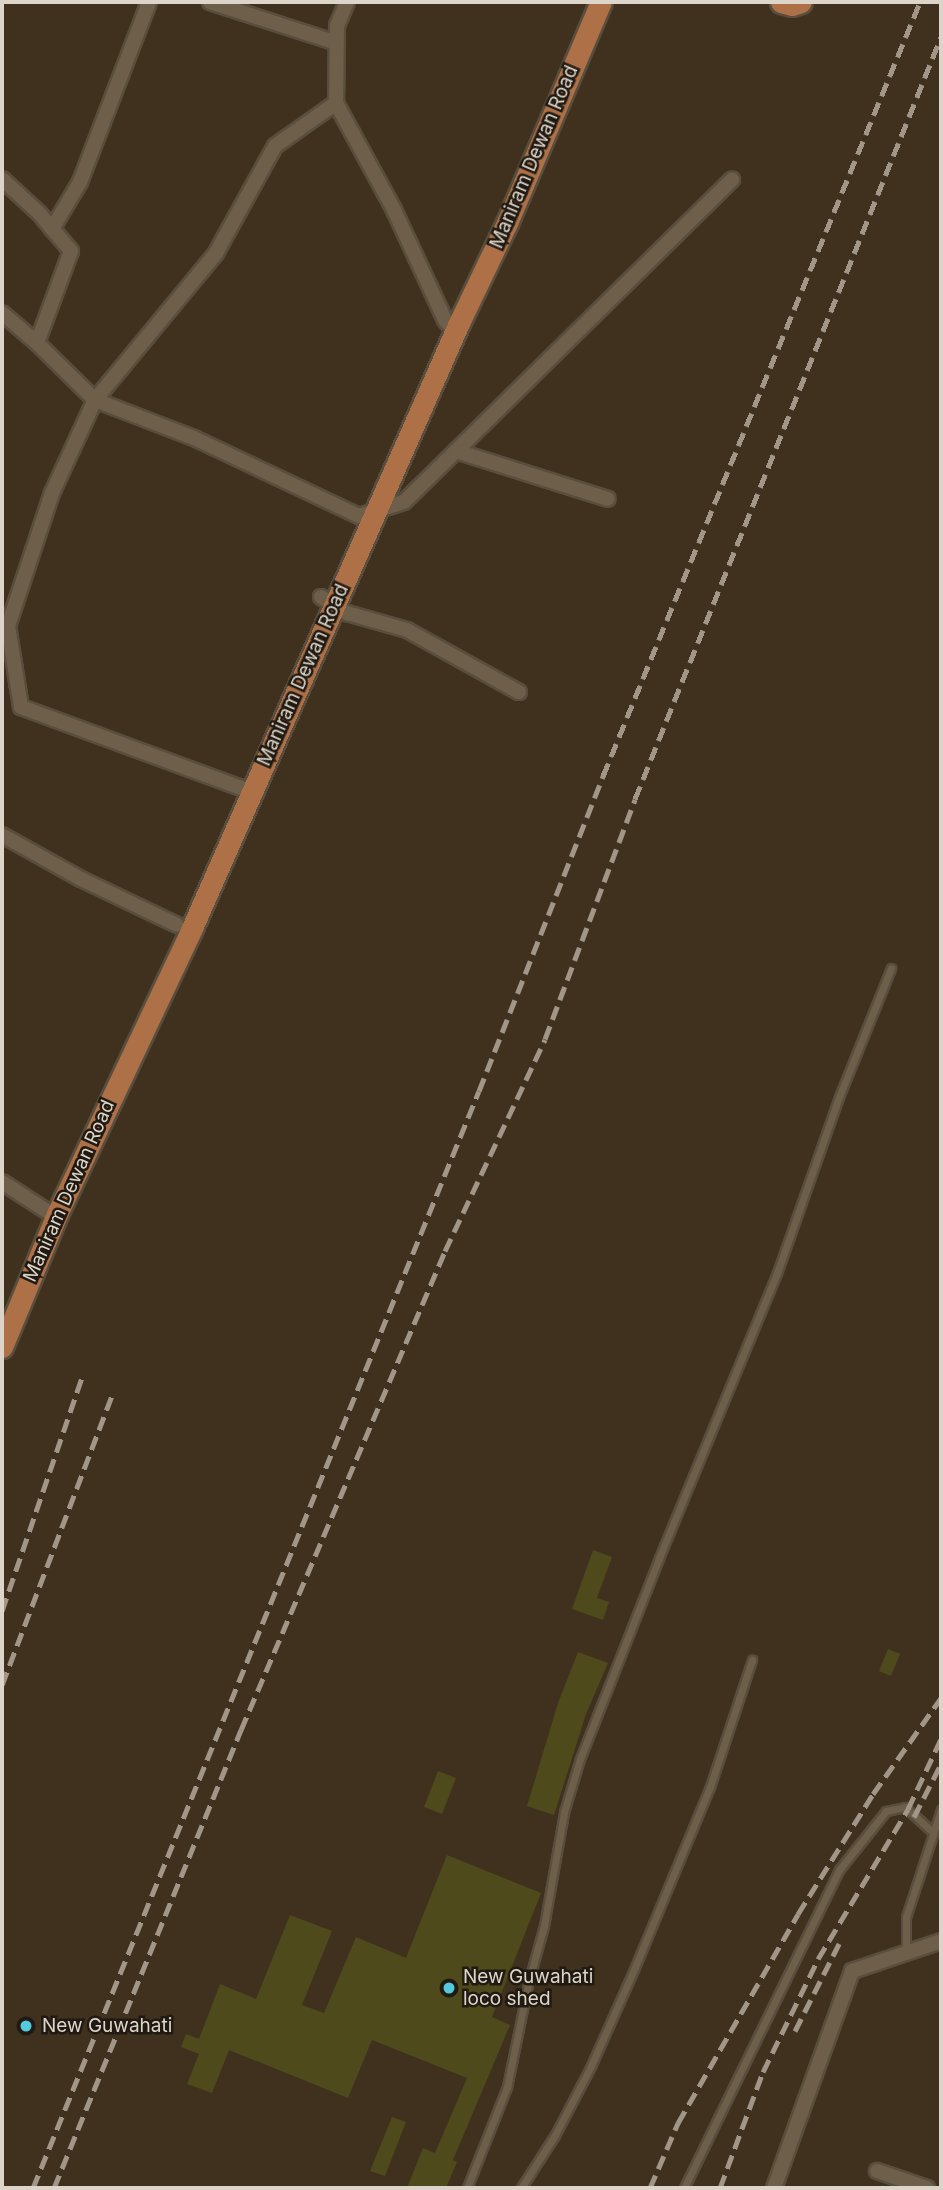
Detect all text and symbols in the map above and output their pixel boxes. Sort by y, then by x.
street label: Maniram Dewan Road [485,62,583,252]
street label: Maniram Dewan Road [253,581,353,769]
street label: Maniram Dewan Road [19,1097,119,1285]
place label: New Guwahati loco shed [463,1966,593,2010]
marker: New Guwahati loco shed [441,1980,457,1996]
place label: New Guwahati [42,2015,172,2037]
marker: New Guwahati [16,2016,36,2036]

